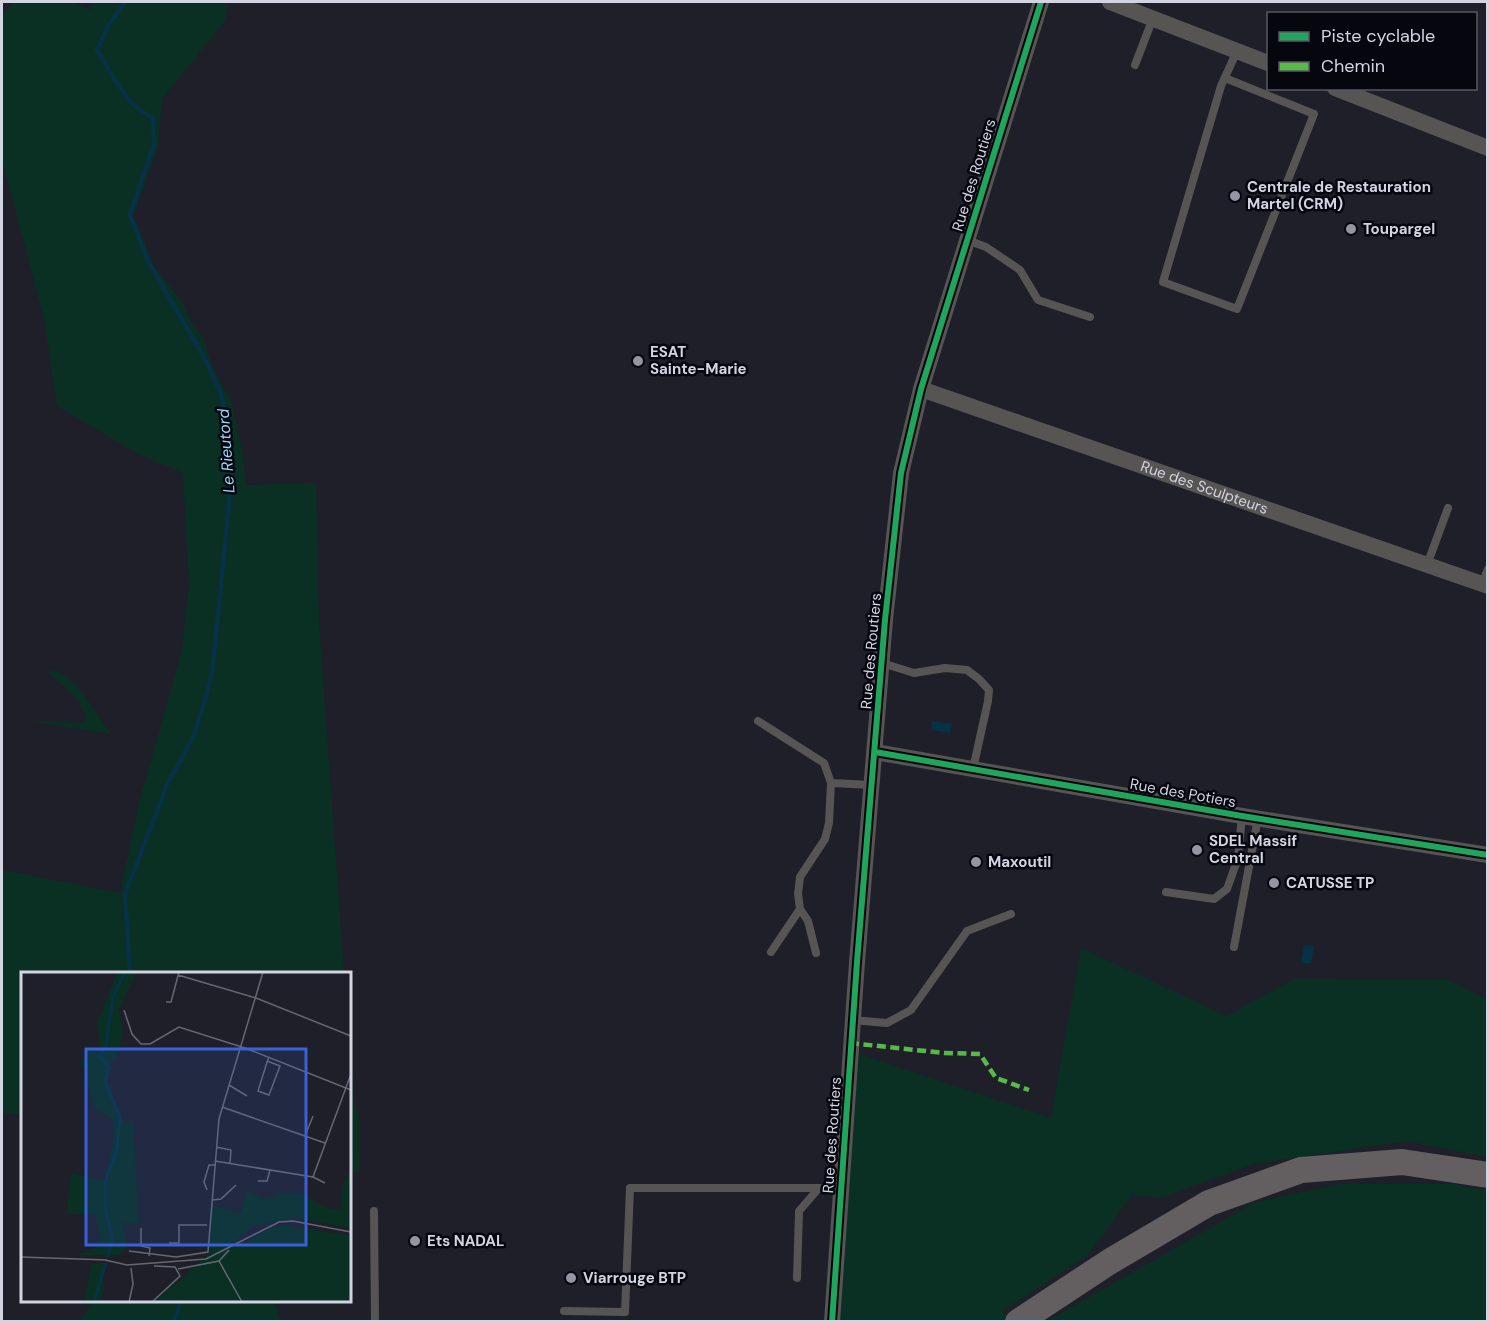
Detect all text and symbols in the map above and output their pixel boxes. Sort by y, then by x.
legend [1267,12,1477,90]
text: Piste cyclable [1321,24,1435,48]
text: Chemin [1321,54,1385,78]
street label: Rue des Routiers [947,116,1001,234]
place label: Centrale de Restauration Martel (CRM) [1247,177,1431,214]
marker: Centrale de Restauration Martel (CRM) [1228,189,1242,203]
place label: Toupargel [1363,219,1435,239]
marker: Toupargel [1344,222,1358,236]
place label: ESAT Sainte-Marie [650,342,747,379]
marker: ESAT Sainte-Marie [631,354,645,368]
water label: Le Rieutord [213,407,239,494]
street label: Rue des Sculpteurs [1138,456,1271,519]
street label: Rue des Routiers [856,592,886,710]
street label: Rue des Potiers [1128,774,1238,812]
place label: SDEL Massif Central [1209,831,1297,868]
marker: SDEL Massif Central [1190,843,1204,857]
place label: Maxoutil [988,852,1051,872]
marker: Maxoutil [969,855,983,869]
place label: CATUSSE TP [1286,873,1374,893]
marker: CATUSSE TP [1267,876,1281,890]
inset map [21,972,351,1302]
street label: Rue des Routiers [818,1076,846,1194]
place label: Ets NADAL [427,1231,504,1251]
marker: Ets NADAL [408,1234,422,1248]
place label: Viarrouge BTP [583,1268,686,1288]
marker: Viarrouge BTP [564,1271,578,1285]

